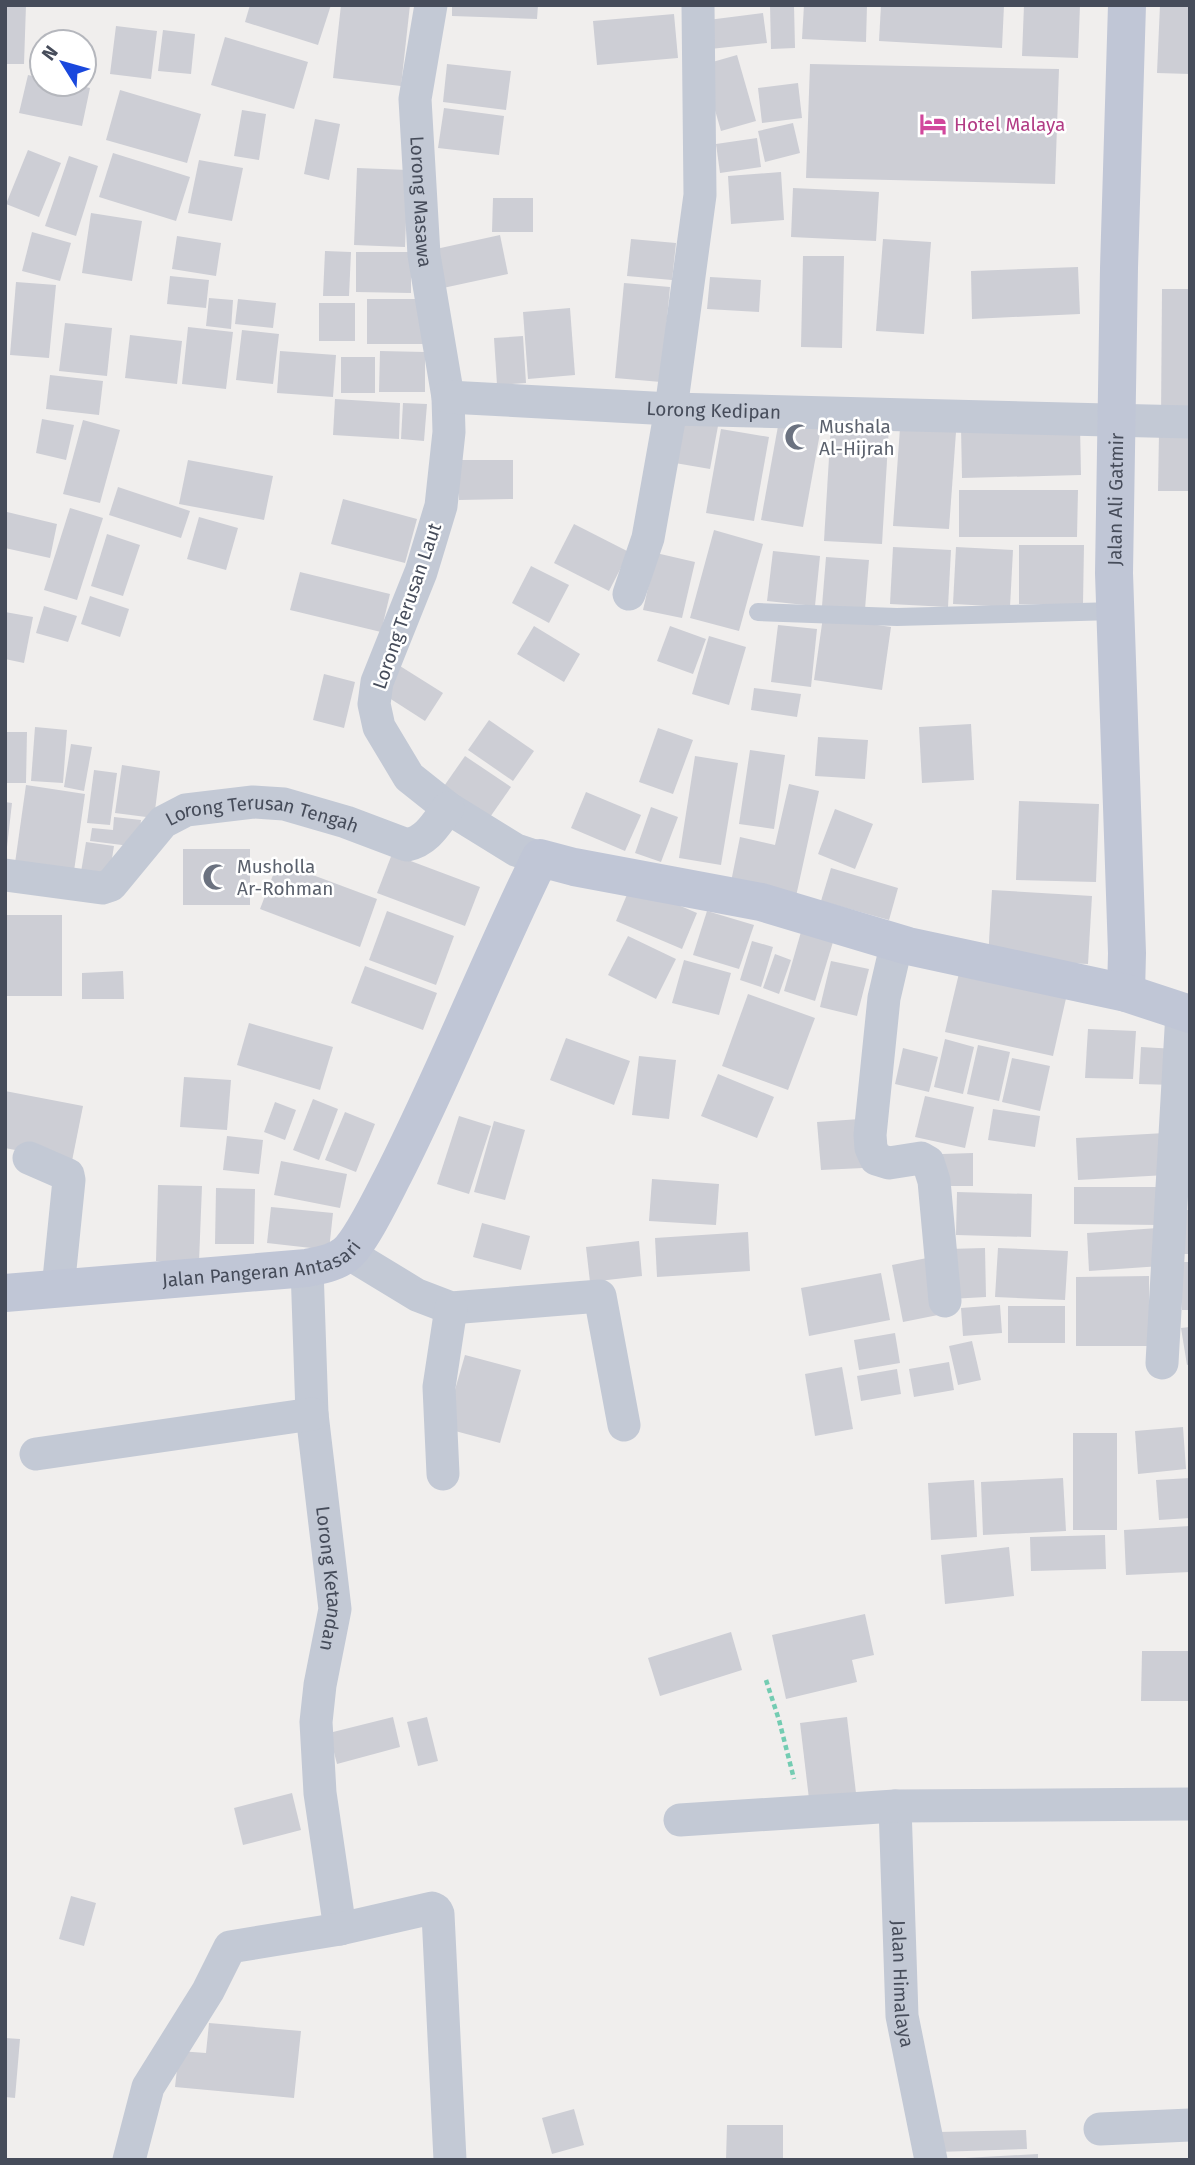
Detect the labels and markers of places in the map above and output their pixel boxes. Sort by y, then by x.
hotel icon: Hotel Malaya [918,109,948,139]
place label: Hotel Malaya [954,113,1065,136]
place label: Mushala Al-Hijrah [819,415,895,460]
mosque icon: Mushala Al-Hijrah [783,422,813,452]
place label: Musholla Ar-Rohman [237,855,333,900]
mosque icon: Musholla Ar-Rohman [201,862,231,892]

